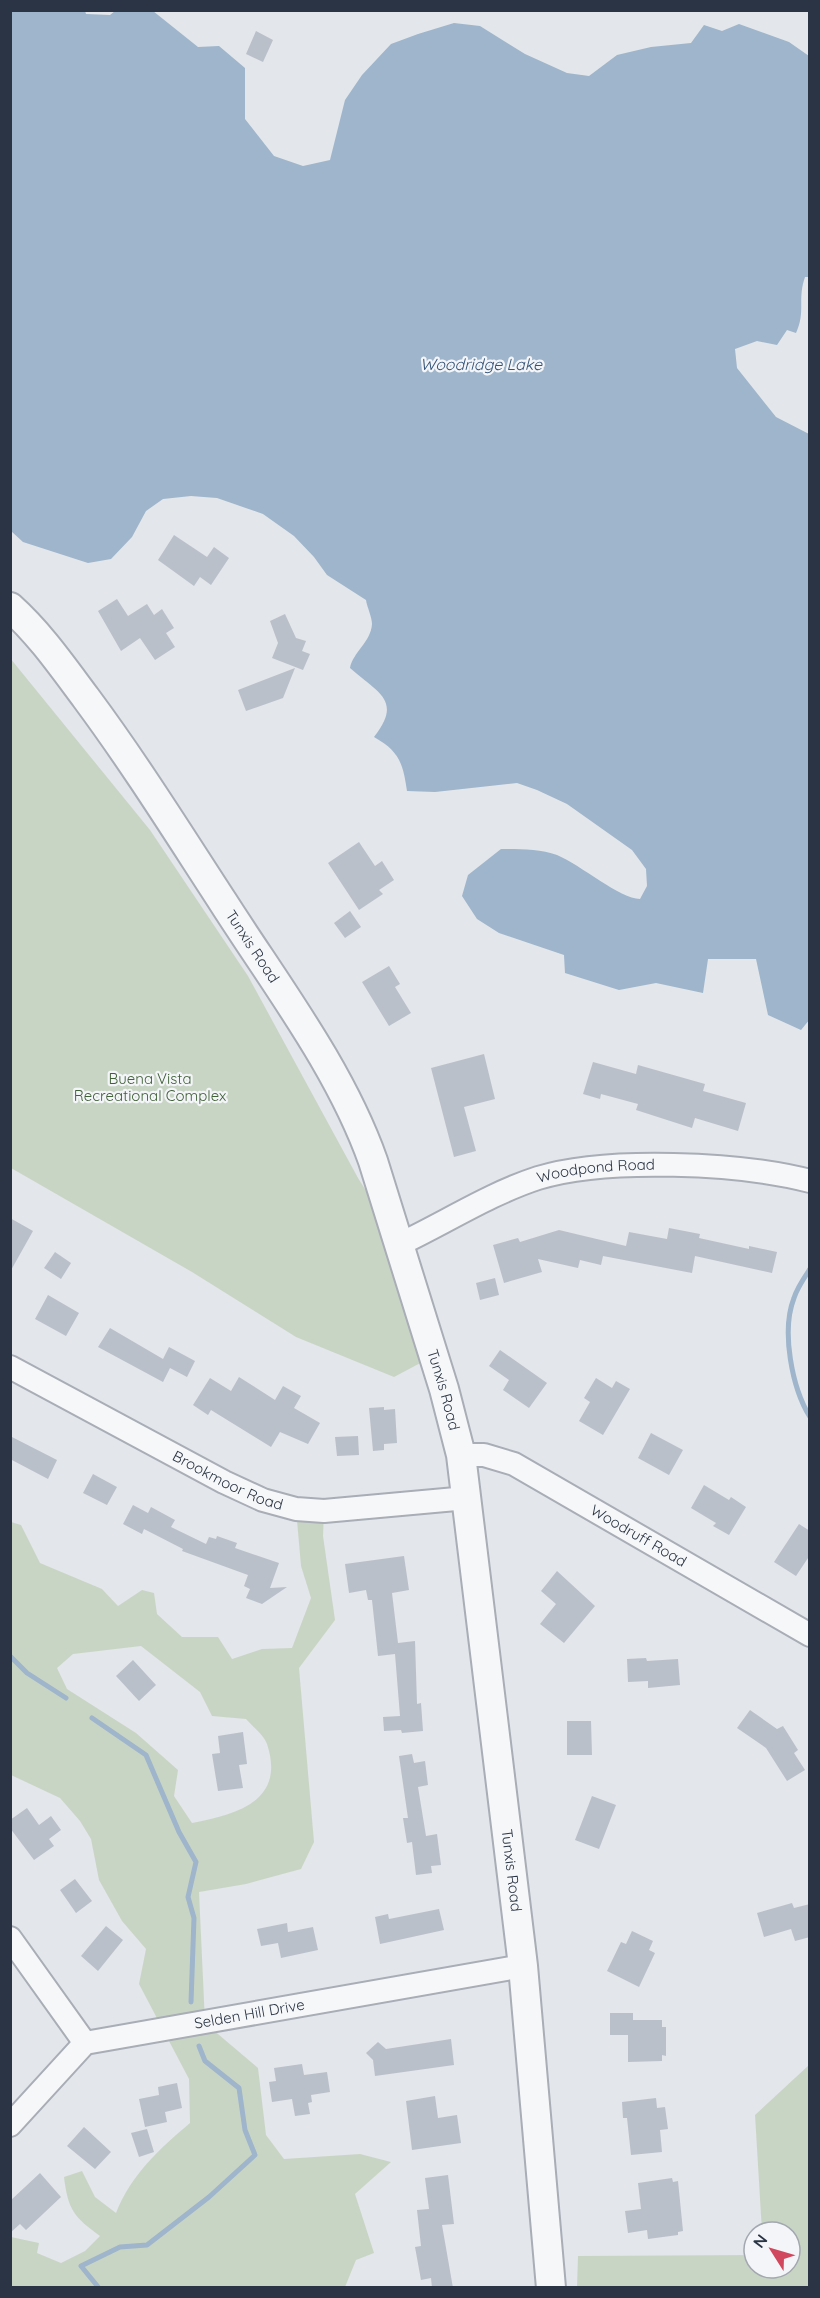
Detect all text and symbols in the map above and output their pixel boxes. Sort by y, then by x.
water label: Woodridge Lake [420,354,543,374]
street label: Tunxis Road [222,906,284,986]
park label: Buena Vista Recreational Complex [74,1069,226,1105]
street label: Woodpond Road [534,1155,655,1187]
street label: Tunxis Road [423,1347,464,1432]
street label: Brookmoor Road [169,1446,285,1514]
street label: Woodruff Road [587,1500,690,1571]
street label: Tunxis Road [497,1828,526,1913]
street label: Selden Hill Drive [193,1995,306,2033]
north arrow [742,2220,802,2280]
text: N [748,2230,772,2252]

